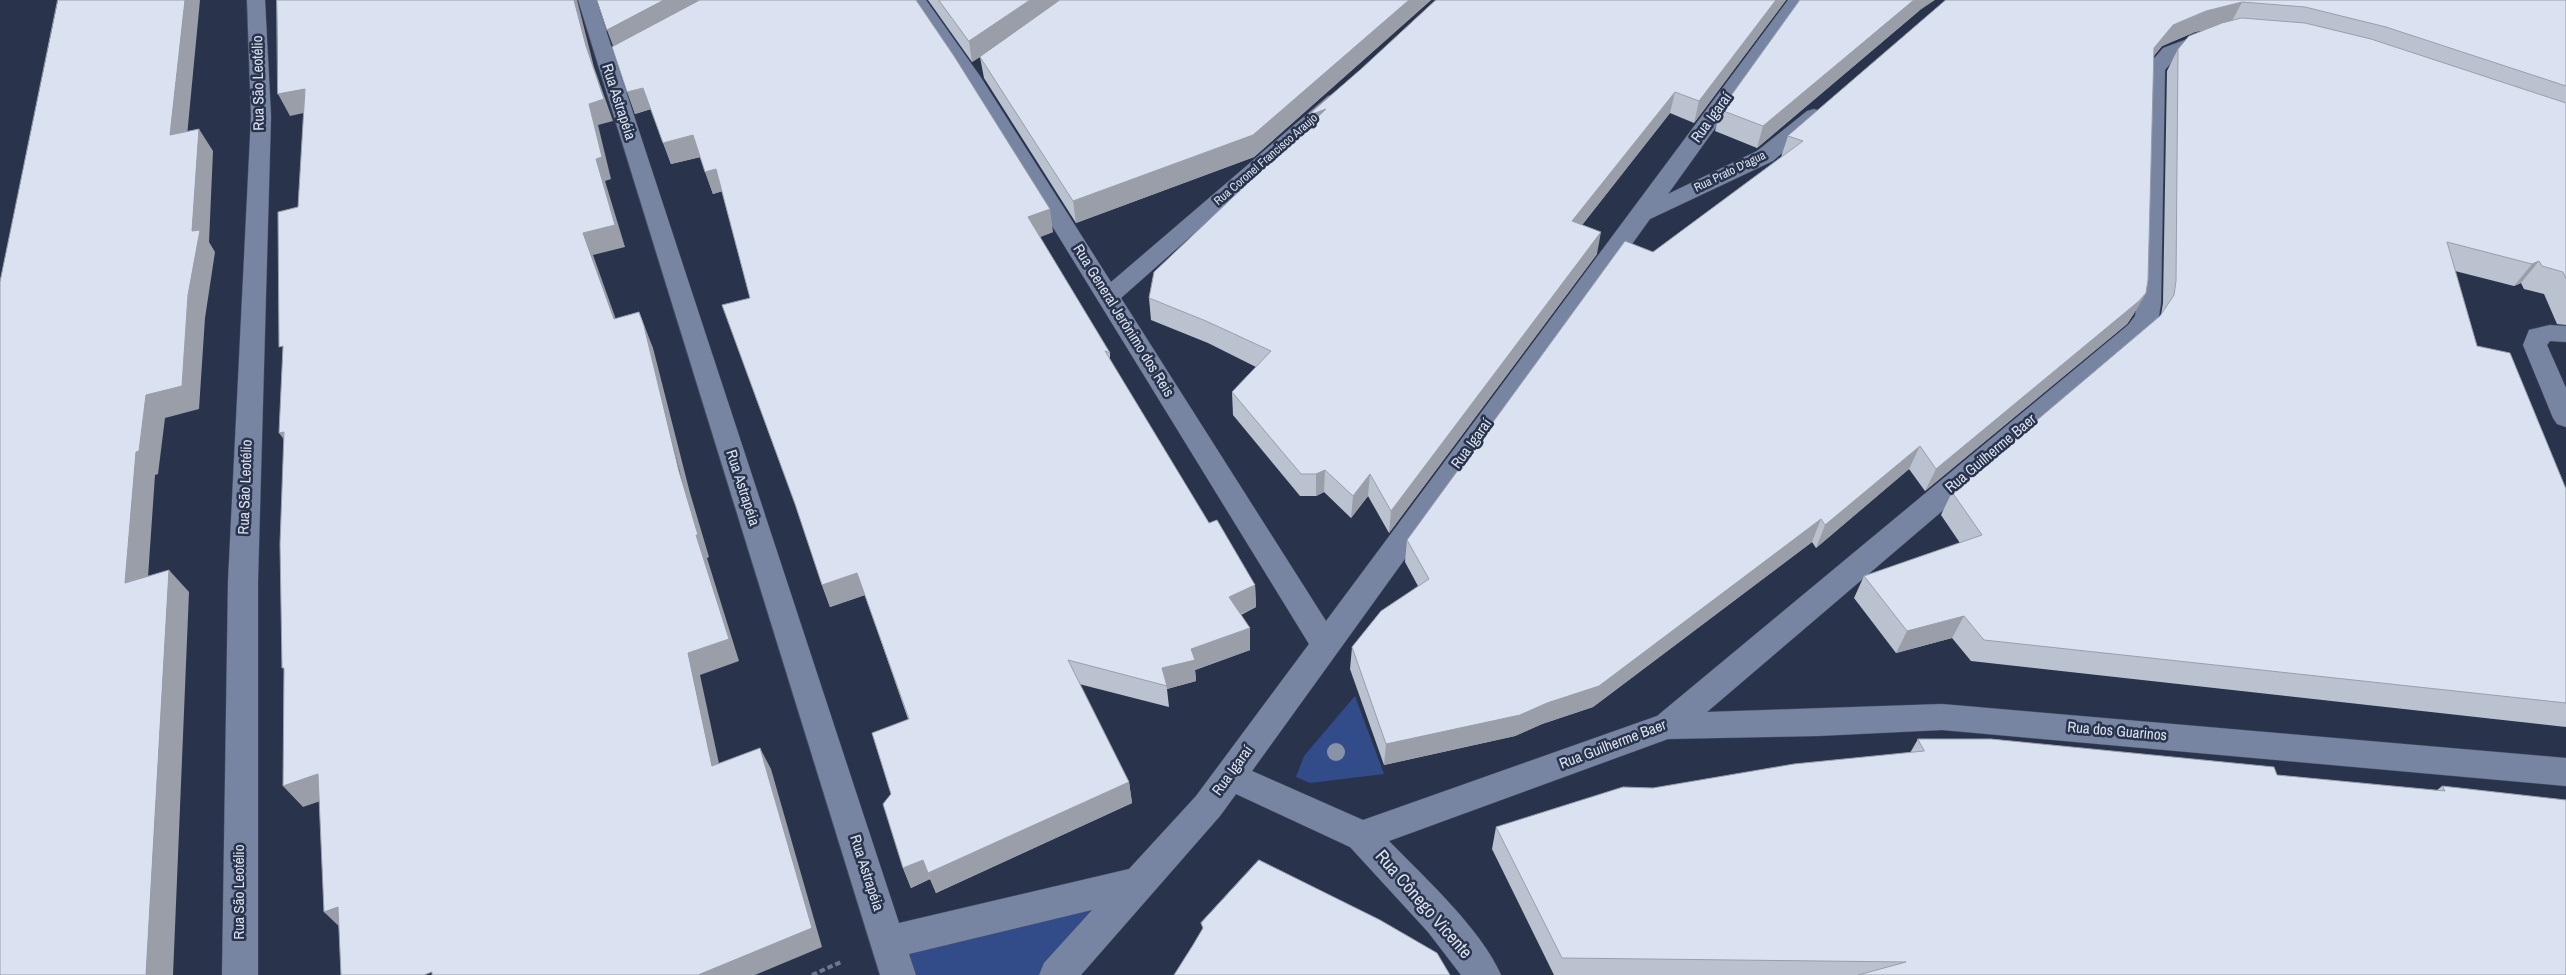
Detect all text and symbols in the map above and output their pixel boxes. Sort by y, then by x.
street label: Rua São Leotélio [249,35,269,131]
street label: Rua Astrapéia [597,62,639,142]
street label: Rua Igaraí [1688,89,1736,147]
street label: Rua Coronel Francisco Araujo [1211,111,1321,209]
street label: Rua Prato D'agua [1692,148,1768,196]
street label: Rua General Jerônimo dos Reis [1069,241,1177,401]
street label: Rua Guilherme Baer [1942,411,2040,497]
street label: Rua Igaraí [1448,415,1496,473]
street label: Rua São Leotélio [235,439,257,535]
street label: Rua Astrapéia [721,448,763,528]
street label: Rua Guilherme Baer [1557,716,1669,774]
street label: Rua dos Guarinos [2066,719,2168,745]
street label: Rua Igaraí [1209,742,1257,800]
street label: Rua Astrapéia [845,833,887,913]
street label: Rua São Leotélio [231,844,249,940]
street label: Rua Cônego Vicente [1370,846,1476,964]

